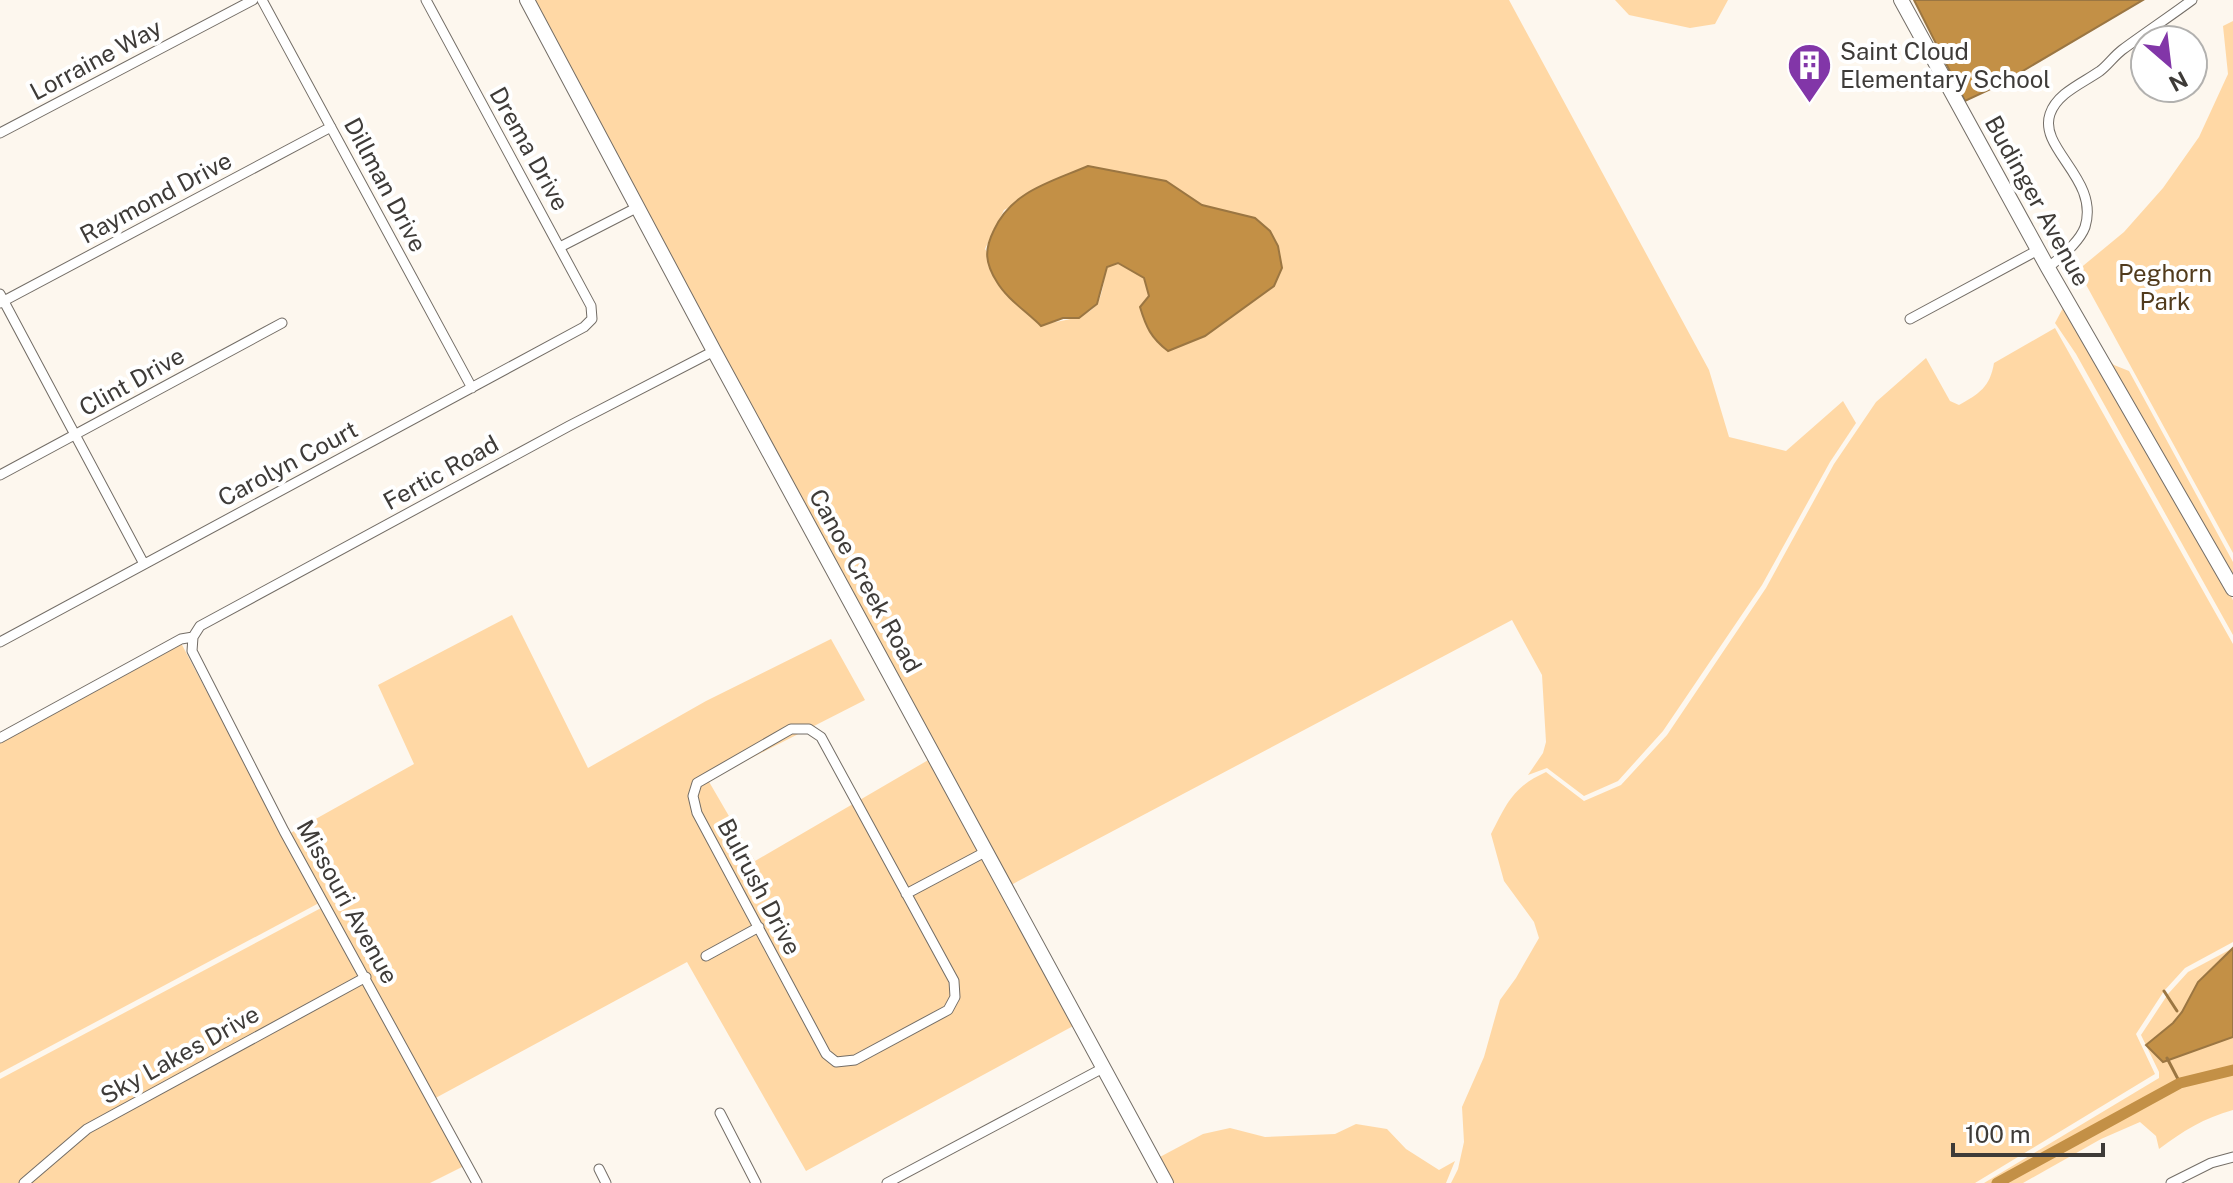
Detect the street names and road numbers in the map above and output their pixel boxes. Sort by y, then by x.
street label: Lorraine Way [25,13,166,105]
street label: Drema Drive [484,82,575,215]
street label: Budinger Avenue [1980,111,2096,290]
street label: Dillman Drive [339,113,433,256]
street label: Raymond Drive [75,145,236,249]
street label: Clint Drive [74,341,189,421]
street label: Carolyn Court [213,415,362,512]
street label: Fertic Road [378,429,503,515]
street label: Canoe Creek Road [804,484,928,677]
street label: Bulrush Drive [712,814,807,959]
street label: Missouri Avenue [291,815,404,988]
street label: Sky Lakes Drive [95,999,264,1109]

